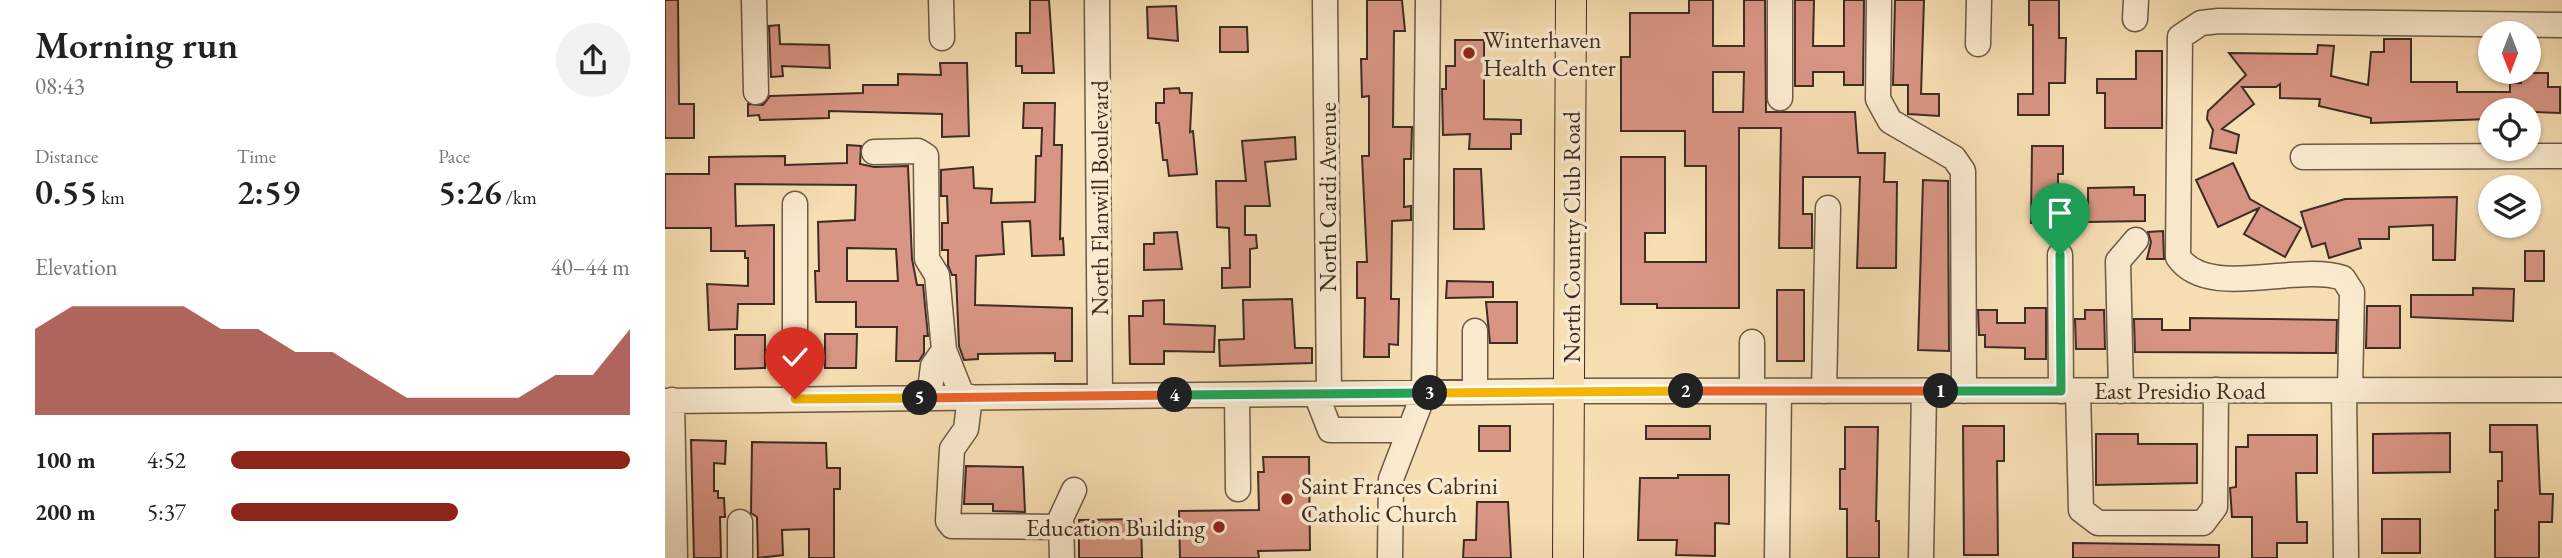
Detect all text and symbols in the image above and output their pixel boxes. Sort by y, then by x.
text: Morning run [35,20,238,69]
north arrow [2478,21,2541,84]
map controls [2478,21,2541,238]
button: share [556,23,630,97]
place label: Winterhaven Health Center [1483,24,1616,83]
marker: Winterhaven Health Center [1461,45,1477,61]
text: 08:43 [35,71,85,101]
street label: North Flanwill Boulevard [1084,79,1115,316]
button: locate [2478,98,2541,161]
street label: North Cardi Avenue [1312,102,1343,292]
street label: North Country Club Road [1556,110,1587,363]
text: Distance [35,144,98,169]
text: Time [237,144,276,169]
text: Pace [438,144,470,169]
text: 0.55 [35,169,97,214]
text: 2:59 [237,169,300,214]
text: 5:26 [438,169,502,214]
button: layers [2478,175,2541,238]
pin [2030,183,2090,255]
text: km [97,185,125,210]
text: /km [502,185,537,210]
icon: arrive [2041,194,2079,232]
text: Elevation [35,252,118,282]
text: 40–44 m [551,252,630,282]
pin [765,327,825,399]
icon: check [776,338,814,376]
pin: 2 [1669,374,1703,408]
pin: 1 [1923,374,1959,408]
street label: East Presidio Road [2094,375,2267,406]
pin: 3 [1413,376,1447,410]
pin: 4 [1157,378,1193,412]
text: 2 [1680,378,1691,403]
text: 1 [1935,378,1946,403]
pin: 5 [903,380,937,416]
text: 3 [1424,380,1435,405]
text: 4 [1169,382,1180,407]
text: 5 [914,385,925,410]
text: 100 m [35,445,96,475]
text: 4:52 [147,445,186,475]
place label: Saint Frances Cabrini Catholic Church [1301,470,1498,529]
marker: Saint Frances Cabrini Catholic Church [1279,491,1295,507]
text: 200 m [35,497,96,527]
text: 5:37 [147,497,186,527]
place label: Education Building [1026,512,1206,543]
marker: Education Building [1211,519,1227,535]

